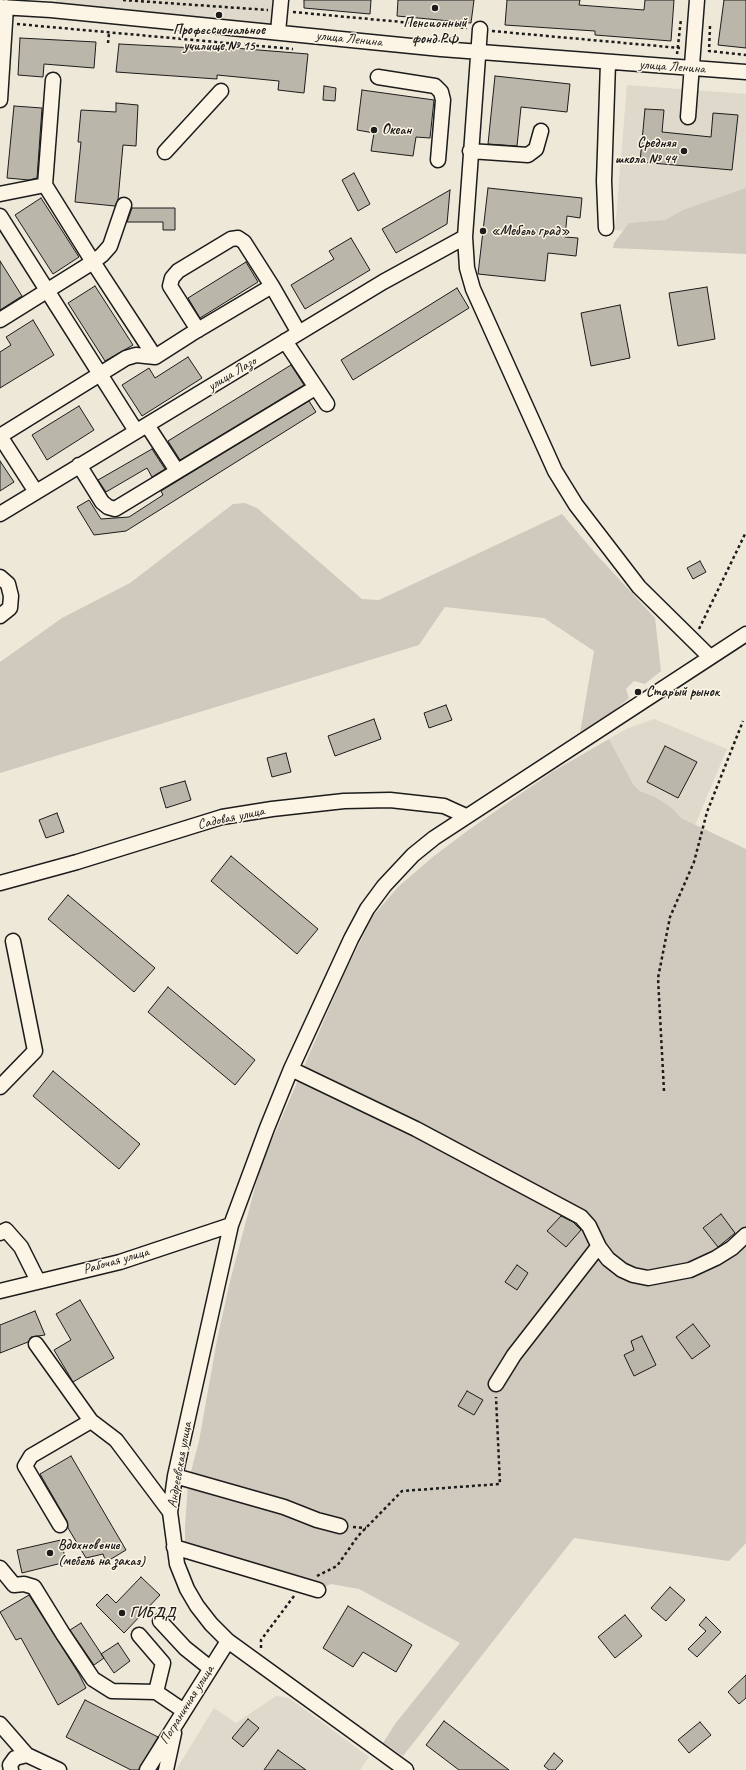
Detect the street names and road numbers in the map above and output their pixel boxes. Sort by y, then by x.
street label: улица Ленина [315,27,383,51]
street label: улица Ленина [638,56,706,78]
street label: улица Лазо [205,353,259,395]
street label: Садовая улица [196,803,266,833]
street label: Рабочая улица [81,1244,151,1278]
street label: Андреевская улица [164,1421,196,1509]
street label: Пограничная улица [156,1662,218,1748]

